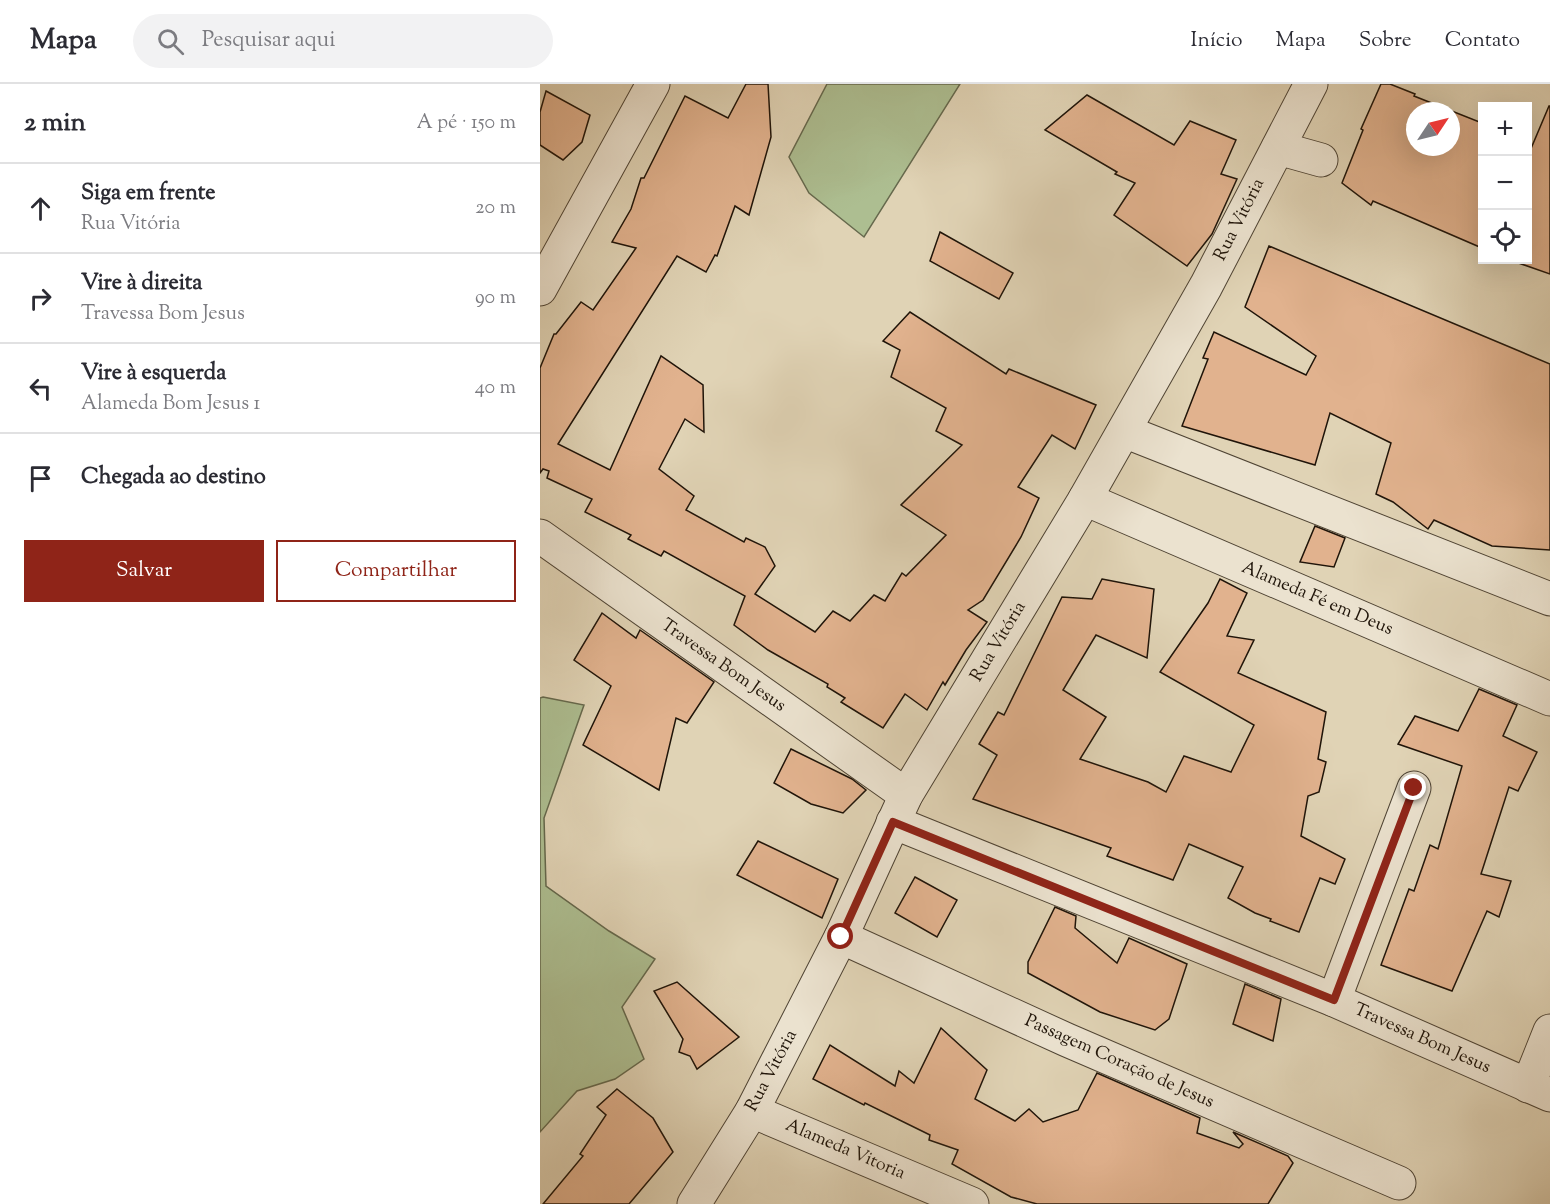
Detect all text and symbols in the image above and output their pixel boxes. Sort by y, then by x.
search box [133,14,553,68]
text: Mapa [30,21,97,61]
icon: search [154,25,187,58]
text: Pesquisar aqui [202,25,335,57]
text: Início [1191,26,1243,56]
text: Mapa [1276,26,1326,56]
text: Sobre [1359,26,1412,56]
text: Contato [1445,26,1520,56]
north arrow [1406,102,1460,156]
map controls [1478,102,1532,264]
button: + [1478,102,1532,156]
text: 2 min [24,105,86,142]
text: A pé · 150 m [417,109,516,138]
button: − [1478,156,1532,210]
street label: Rua Vitória [1208,174,1272,266]
text: Siga em frente [81,178,216,210]
icon: ahead [24,192,57,225]
text: 20 m [475,194,516,223]
text: Rua Vitória [81,210,181,239]
button: locate [1478,210,1532,264]
text: Vire à direita [81,268,203,300]
icon: right [24,282,57,315]
text: 90 m [475,284,516,313]
text: Travessa Bom Jesus [81,300,245,329]
text: Vire à esquerda [81,358,226,390]
icon: left [24,372,57,405]
text: 40 m [475,374,516,403]
text: Alameda Bom Jesus 1 [81,390,260,419]
icon: arrive [24,462,57,495]
text: Chegada ao destino [81,462,266,494]
button: Salvar [24,540,264,602]
button: Compartilhar [276,540,516,602]
street label: Alameda Fé em Deus [1237,555,1397,643]
street label: Rua Vitória [965,597,1033,687]
street label: Travessa Bom Jesus [655,613,791,719]
route end [1400,774,1426,800]
route start [827,923,853,949]
street label: Travessa Bom Jesus [1349,997,1495,1081]
street label: Passagem Coração de Jesus [1020,1008,1218,1116]
street label: Rua Vitória [739,1025,805,1117]
street label: Alameda Vitoria [781,1113,909,1187]

